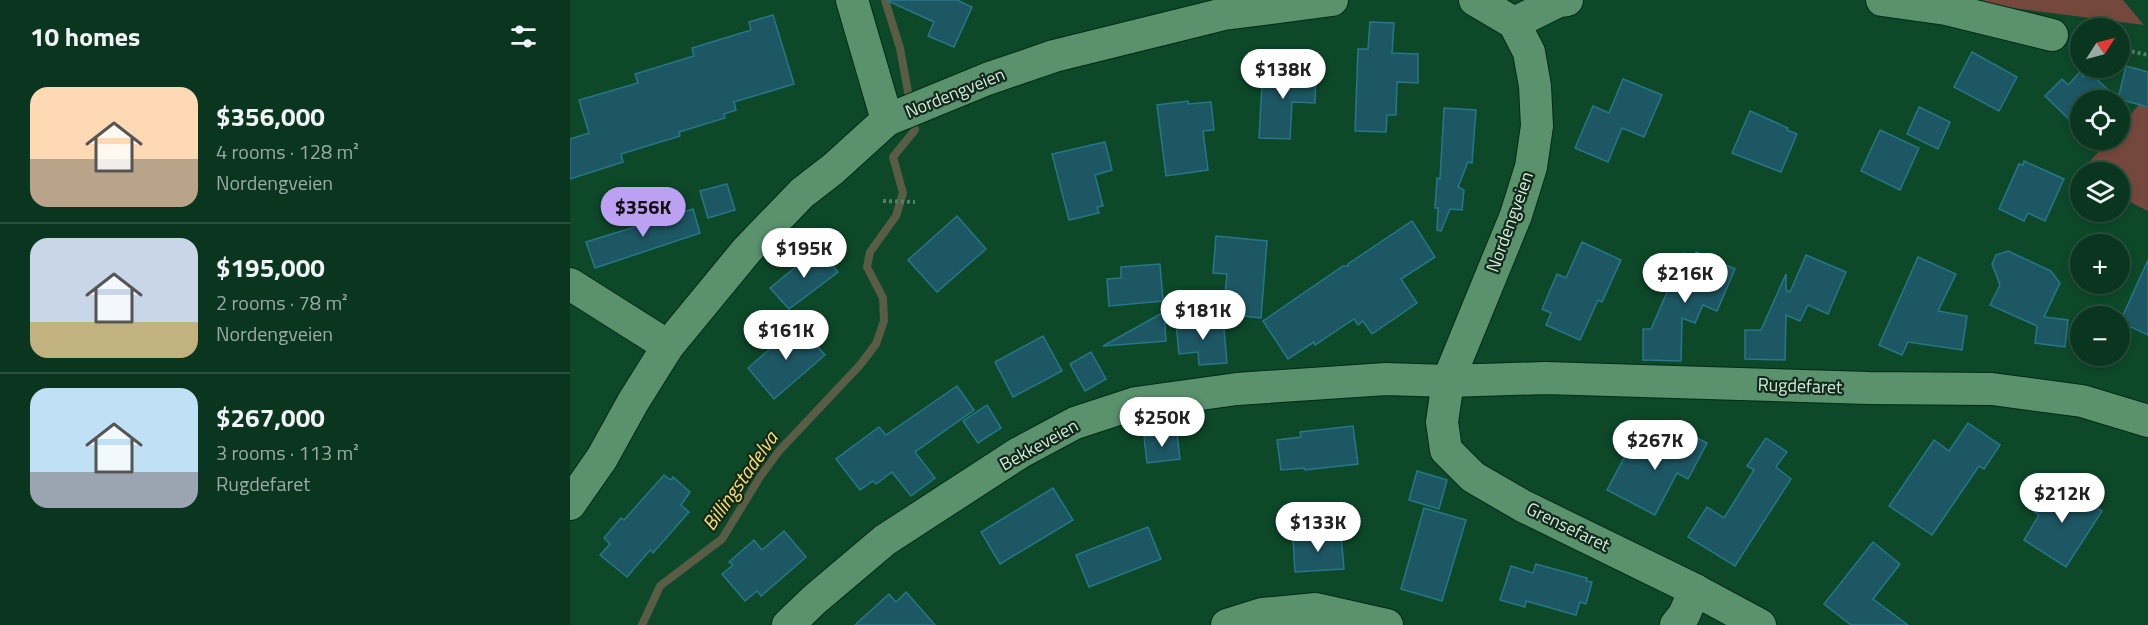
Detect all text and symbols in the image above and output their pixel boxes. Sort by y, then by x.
text: 10 homes [30,17,140,56]
north arrow [2070,18,2130,78]
map controls [2070,18,2130,366]
icon: filters [507,20,540,53]
pin: $138K [1241,49,1325,100]
text: $138K [1255,53,1311,84]
street label: Nordengveien [901,60,1009,125]
button: locate [2070,90,2130,150]
text: $356,000 [216,97,325,136]
icon: home [78,111,150,183]
text: 4 rooms · 128 m² [216,136,359,167]
button: layers [2070,162,2130,222]
text: Nordengveien [216,167,333,198]
street label: Nordengveien [1479,168,1540,276]
pin: $356K [601,187,685,238]
text: $356K [615,191,671,222]
pin: $195K [762,228,846,279]
text: $195K [776,232,832,263]
button: + [2070,234,2130,294]
text: $195,000 [216,248,325,287]
pin: $216K [1643,253,1727,304]
text: $216K [1657,257,1713,288]
icon: home [78,262,150,334]
text: 2 rooms · 78 m² [216,287,348,318]
pin: $181K [1161,290,1245,341]
text: $181K [1175,294,1231,325]
button: − [2070,306,2130,366]
pin: $161K [744,310,828,361]
text: $161K [758,314,814,345]
text: Nordengveien [216,318,333,349]
street label: Rugdefaret [1757,371,1844,400]
pin: $250K [1120,397,1204,448]
text: $267,000 [216,398,325,437]
text: $250K [1134,401,1190,432]
icon: home [78,412,150,484]
street label: Bekkeveien [994,412,1083,477]
pin: $267K [1613,420,1697,471]
water label: Billingstadelva [694,424,786,537]
text: $267K [1627,424,1683,455]
text: 3 rooms · 113 m² [216,437,359,468]
text: Rugdefaret [216,468,310,499]
pin: $212K [2020,473,2104,524]
text: $212K [2034,477,2090,508]
street label: Grensefaret [1522,495,1615,559]
pin: $133K [1276,502,1360,553]
text: $133K [1290,506,1346,537]

